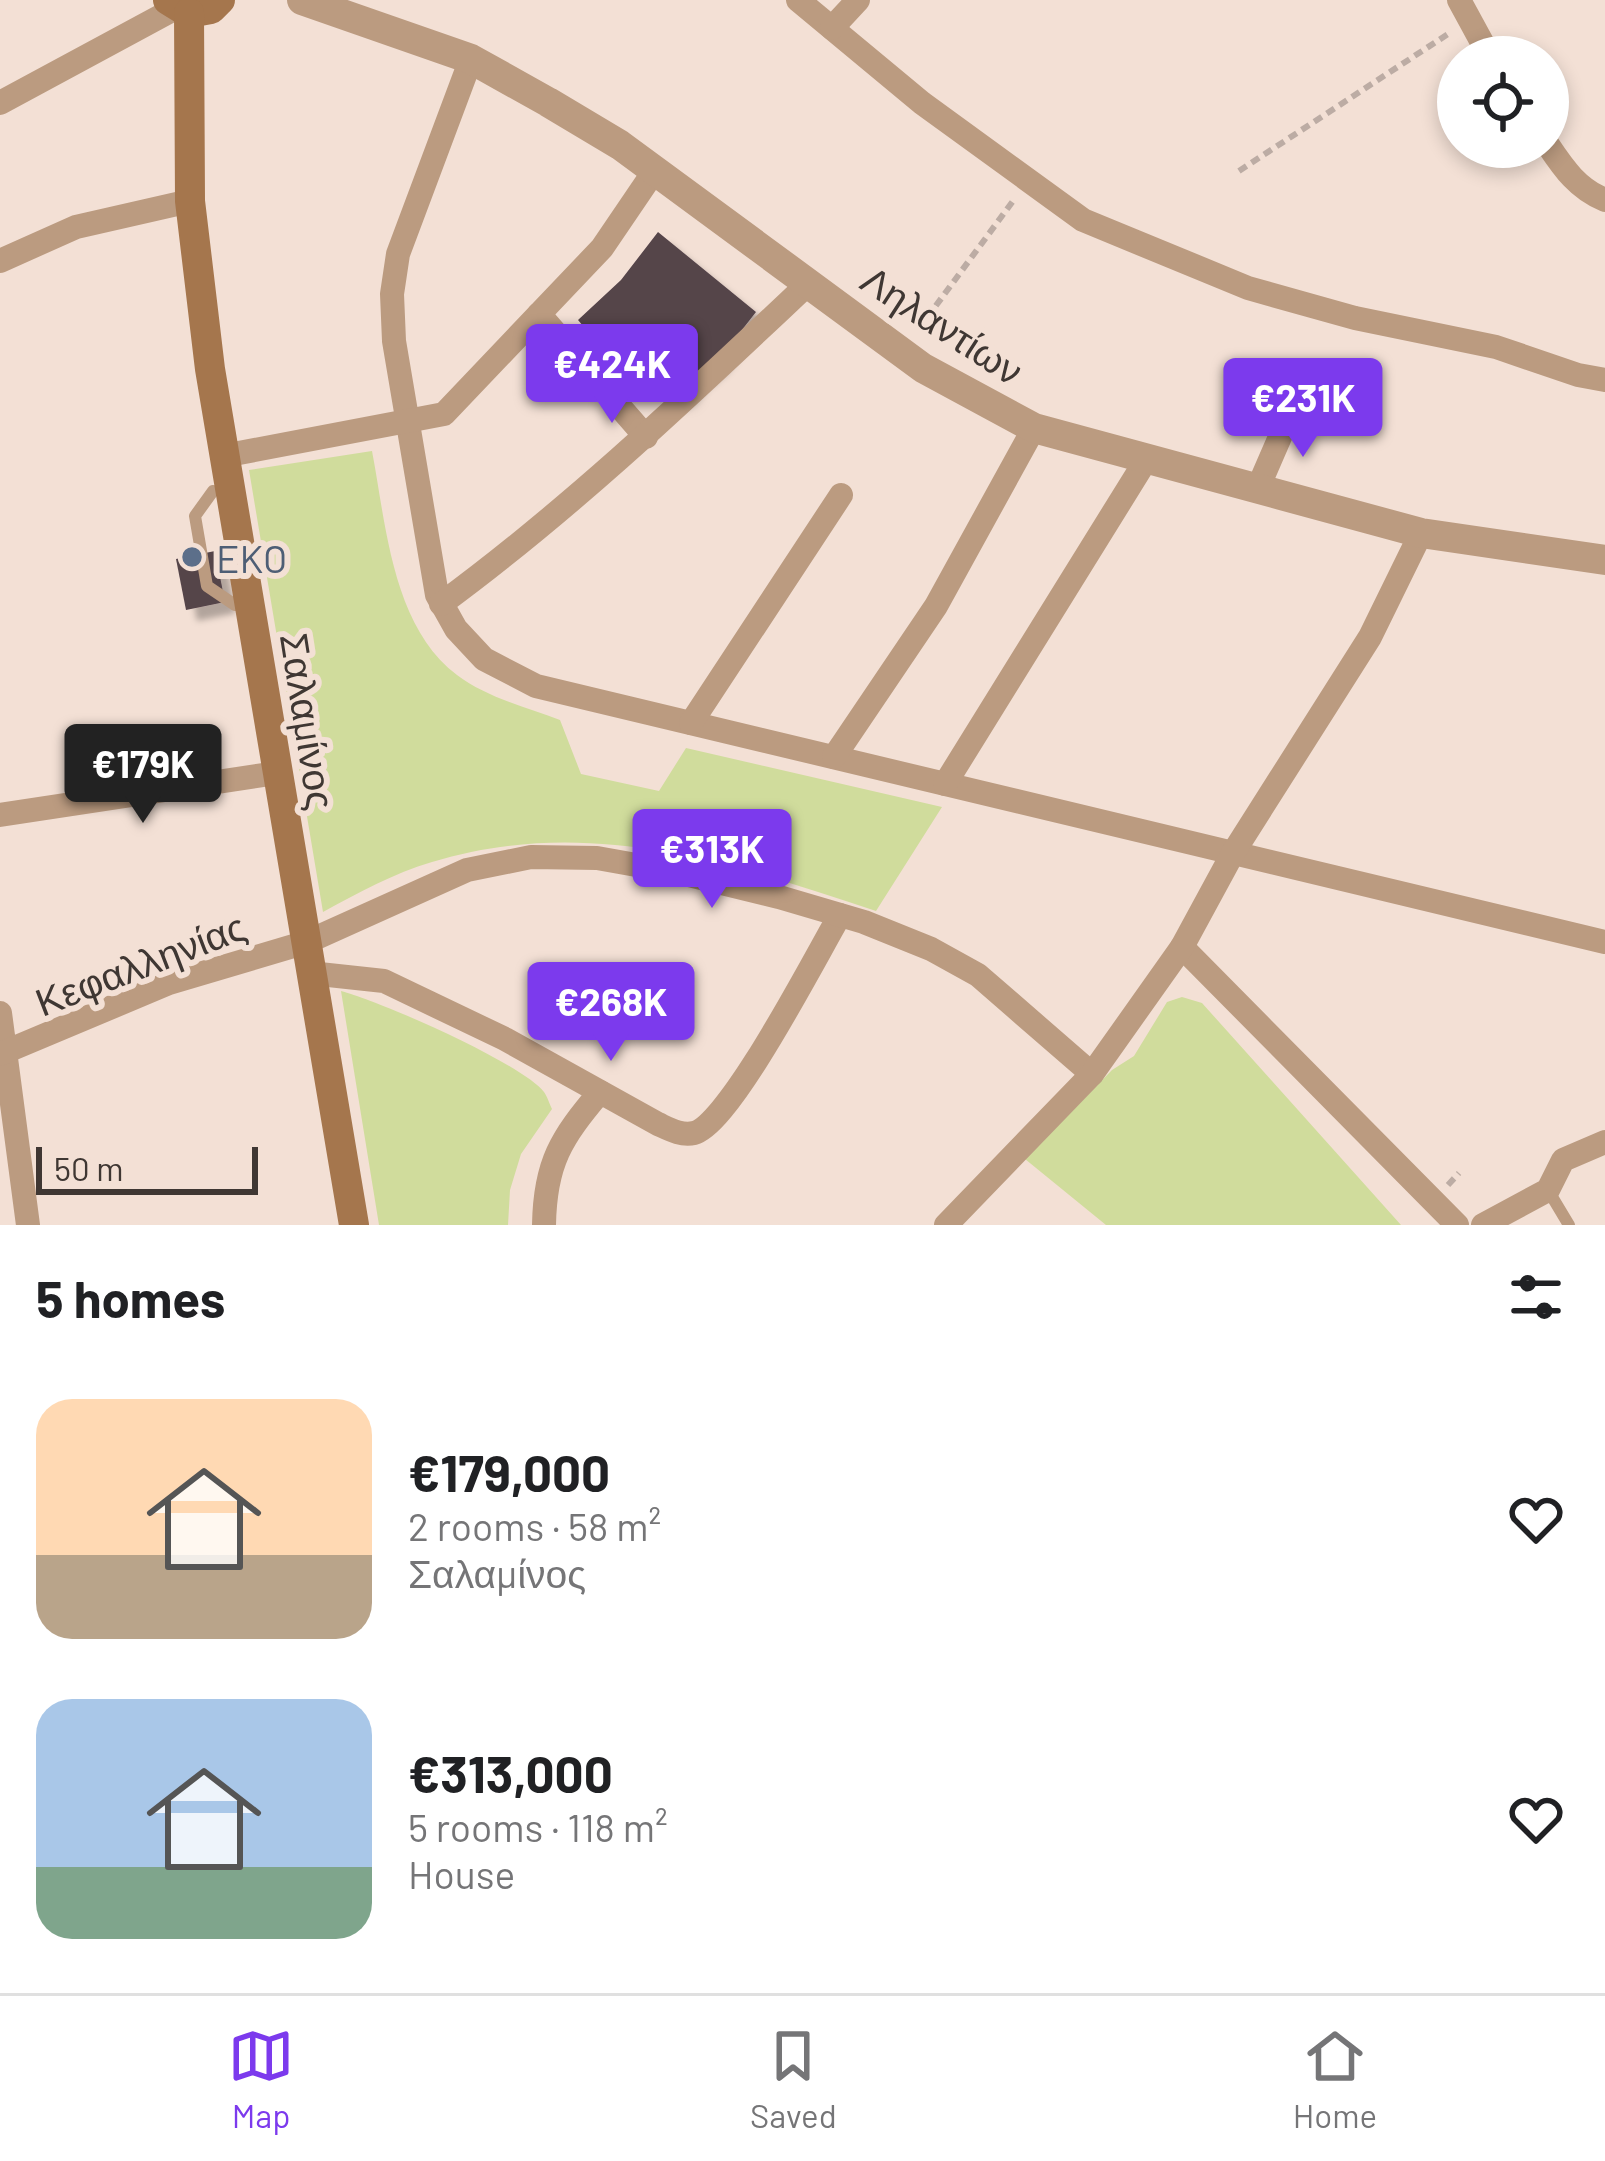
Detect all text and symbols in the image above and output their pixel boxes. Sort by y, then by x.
map controls [1437,36,1569,168]
button: locate [1437,36,1569,168]
street label: Ληλαντίων [854,255,1032,393]
pin: €424K [528,324,696,426]
text: €424K [553,339,671,386]
pin: €231K [1219,358,1387,460]
text: €231K [1250,373,1356,420]
place label: EKO [216,534,287,581]
marker: EKO [179,544,205,570]
street label: Σαλαμίνος [272,629,346,813]
pin: €179K [59,724,227,826]
text: €179K [92,739,195,786]
pin: €313K [628,809,796,911]
text: €313K [660,824,764,871]
street label: Κεφαλληνίας [28,901,252,1025]
pin: €268K [527,962,695,1064]
text: €268K [554,977,668,1024]
scale bar [36,1141,258,1194]
text: 50 m [54,1148,124,1188]
icon: filters [1503,1264,1569,1330]
text: 5 homes [36,1267,225,1328]
text: €179,000 [408,1441,610,1502]
icon: home [132,1447,276,1591]
icon: heart [1503,1486,1569,1552]
text: 2 rooms · 58 m² [408,1502,661,1549]
text: Σαλαμίνος [408,1549,586,1596]
text: €313,000 [408,1742,613,1803]
icon: home [132,1747,276,1891]
icon: heart [1503,1786,1569,1852]
text: 5 rooms · 118 m² [408,1803,668,1850]
text: House [408,1850,515,1897]
tab: Map [228,2023,294,2135]
tab: Saved [750,2023,837,2135]
tab: Home [1293,2023,1377,2135]

